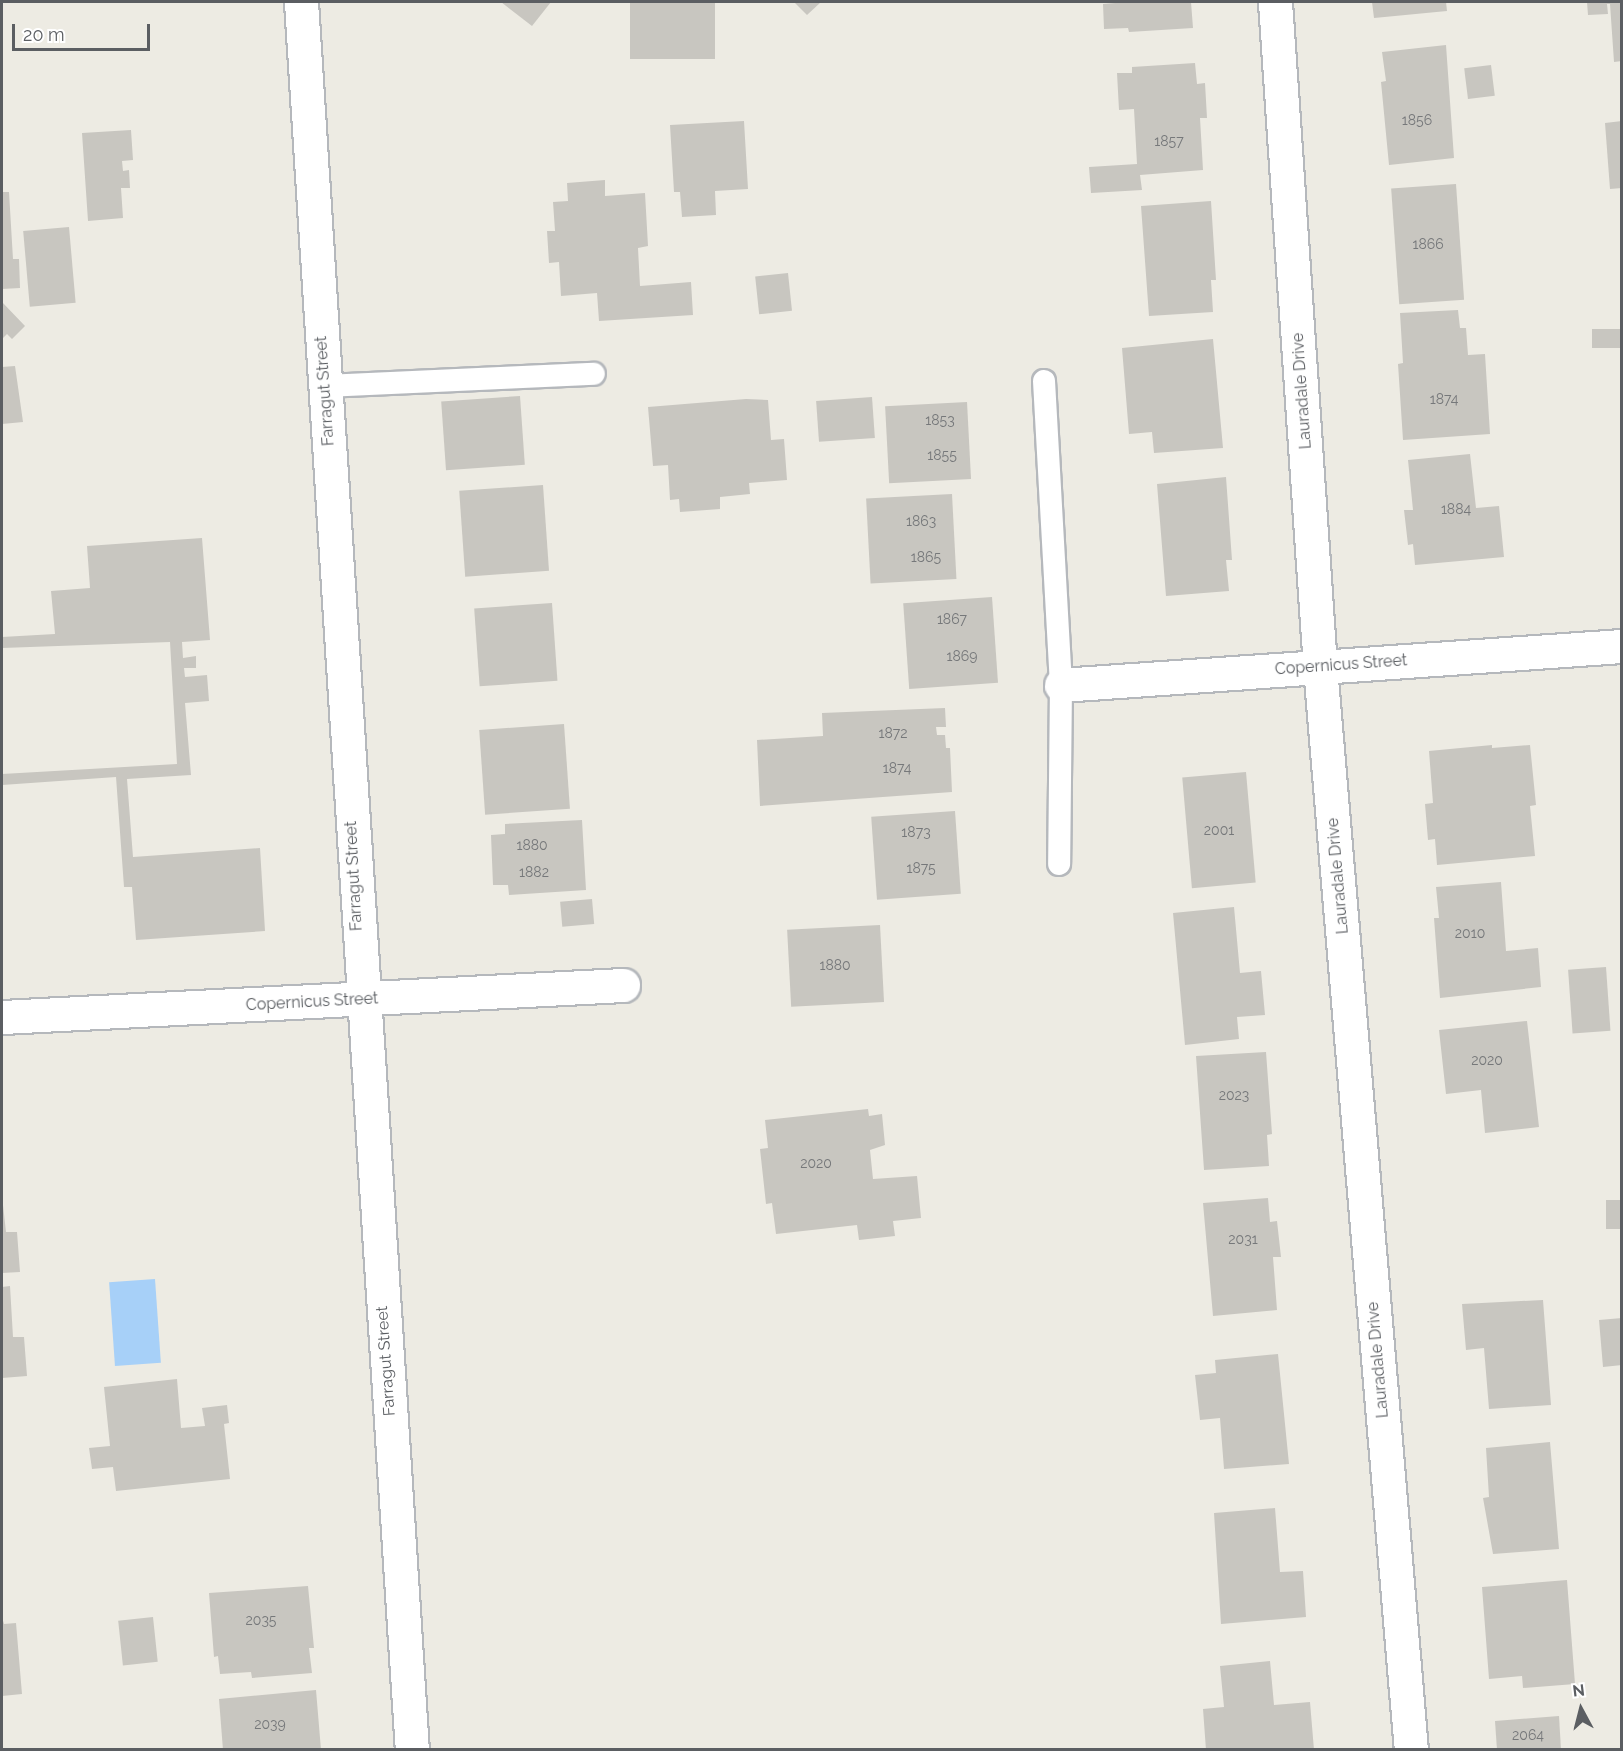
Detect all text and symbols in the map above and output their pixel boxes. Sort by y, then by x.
scale bar [15,12,153,50]
text: 20 m [23,24,65,45]
house number: 1856 [1402,112,1432,128]
house number: 1857 [1154,133,1184,149]
house number: 1866 [1412,236,1444,252]
street label: Lauradale Drive [1288,332,1316,450]
street label: Farragut Street [312,335,338,447]
house number: 1874 [1430,391,1458,407]
house number: 1853 [925,412,955,428]
house number: 1855 [927,447,957,463]
house number: 1884 [1441,501,1471,517]
house number: 1863 [906,513,936,529]
house number: 1865 [911,549,941,565]
house number: 1867 [937,611,967,627]
house number: 1869 [947,648,977,664]
street label: Copernicus Street [1274,651,1408,679]
house number: 1872 [878,725,908,741]
house number: 1874 [883,760,911,776]
street label: Lauradale Drive [1323,817,1353,935]
street label: Farragut Street [342,820,366,932]
house number: 2001 [1204,822,1234,838]
house number: 1873 [901,824,931,840]
house number: 1880 [516,837,548,853]
house number: 1875 [906,860,936,876]
house number: 1882 [519,864,549,880]
house number: 2010 [1455,925,1485,941]
house number: 1880 [819,957,851,973]
street label: Copernicus Street [245,989,379,1015]
house number: 2020 [1471,1052,1503,1068]
house number: 2023 [1219,1087,1249,1103]
house number: 2020 [800,1155,832,1171]
house number: 2031 [1228,1231,1258,1247]
street label: Lauradale Drive [1363,1301,1393,1419]
street label: Farragut Street [373,1305,399,1417]
house number: 2035 [246,1612,276,1628]
north arrow [1551,1679,1611,1739]
text: N [1572,1680,1586,1701]
house number: 2039 [254,1716,286,1732]
house number: 2064 [1512,1727,1544,1743]

